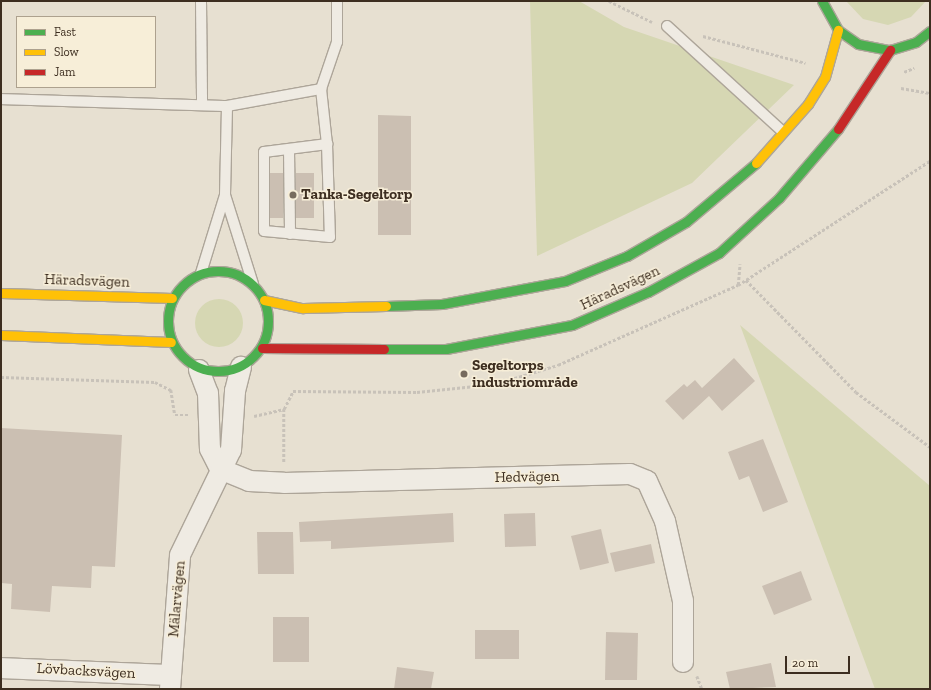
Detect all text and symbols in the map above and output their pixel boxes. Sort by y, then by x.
legend [16,16,156,88]
text: Fast [54,25,76,39]
text: Slow [54,45,79,59]
text: Jam [54,65,75,79]
place label: Tanka-Segeltorp [301,186,412,204]
marker: Tanka-Segeltorp [288,190,298,200]
street label: Häradsvägen [577,262,663,314]
street label: Häradsvägen [44,271,130,291]
place label: Segeltorps industriområde [472,356,578,391]
marker: Segeltorps industriområde [459,369,469,379]
street label: Hedvägen [494,467,560,487]
street label: Mälarvägen [165,560,189,638]
scale bar [787,648,852,674]
text: 20 m [792,656,818,670]
street label: Lövbacksvägen [36,659,136,683]

